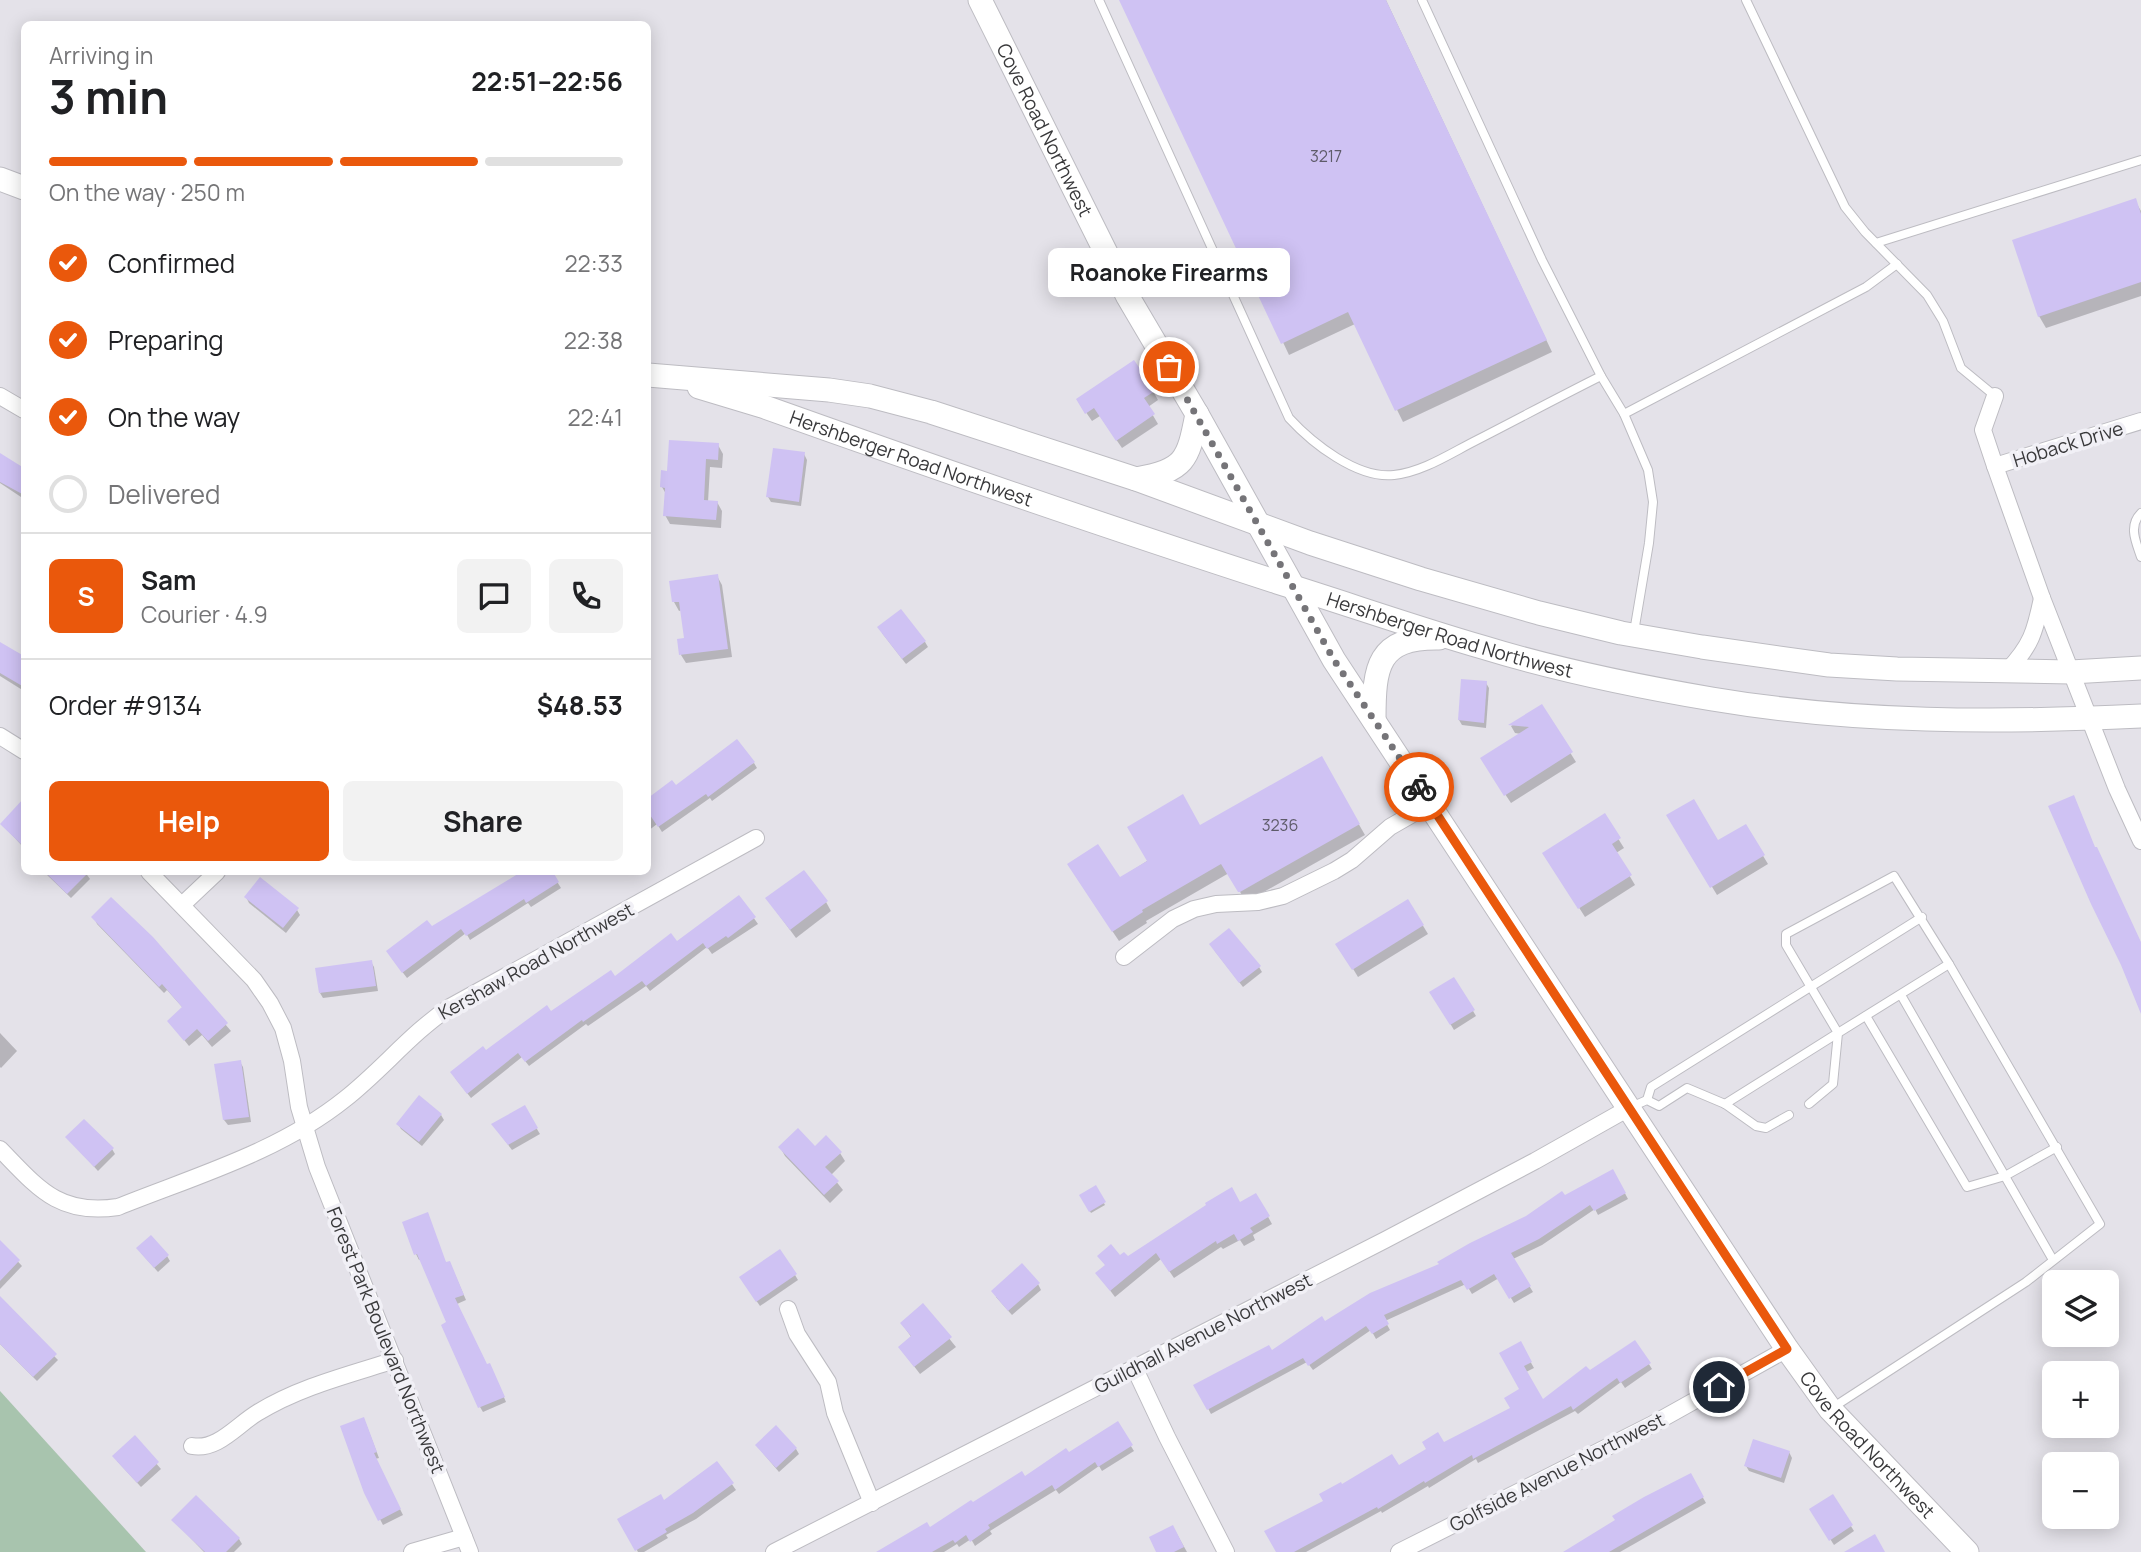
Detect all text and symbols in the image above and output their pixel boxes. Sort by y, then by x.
text: Arriving in [49,39,154,71]
street label: Cove Road Northwest [991,39,1099,221]
text: 22:51–22:56 [471,63,623,99]
text: 3 min [49,65,168,128]
house number: 3217 [1310,145,1342,167]
text: On the way · 250 m [49,176,245,208]
icon: check [49,244,87,282]
text: Confirmed [108,245,235,281]
text: 22:33 [564,247,623,279]
callout: Roanoke Firearms [1048,248,1290,297]
text: Roanoke Firearms [1070,256,1268,288]
icon: check [49,321,87,359]
text: Preparing [108,322,224,358]
text: 22:38 [564,324,623,356]
pin [1139,337,1199,397]
icon: bag [1150,348,1188,386]
icon: check [49,398,87,436]
text: On the way [108,399,240,435]
text: 22:41 [567,401,623,433]
street label: Hershberger Road Northwest [786,404,1036,513]
street label: Hoback Drive [2010,415,2126,473]
text: Delivered [108,476,220,512]
button: chat [457,559,531,633]
button: phone [549,559,623,633]
text: Sam [141,562,196,598]
text: S [77,578,95,614]
street label: Hershberger Road Northwest [1324,586,1575,684]
text: Courier · 4.9 [141,598,268,630]
text: Order #9134 [49,687,202,723]
text: $48.53 [537,687,623,723]
courier [1384,752,1454,822]
icon: bike [1400,768,1438,806]
button: Help [49,781,329,861]
button: Share [343,781,623,861]
house number: 3236 [1262,814,1298,836]
street label: Kershaw Road Northwest [434,896,638,1026]
street label: Forest Park Boulevard Northwest [321,1203,451,1477]
street label: Guildhall Avenue Northwest [1090,1267,1316,1399]
map controls [2042,1270,2119,1529]
button: layers [2042,1270,2119,1347]
pin [1689,1357,1749,1417]
button: + [2042,1361,2119,1438]
street label: Cove Road Northwest [1794,1366,1941,1524]
icon: home [1700,1368,1738,1406]
street label: Golfside Avenue Northwest [1445,1406,1669,1538]
button: − [2042,1452,2119,1529]

